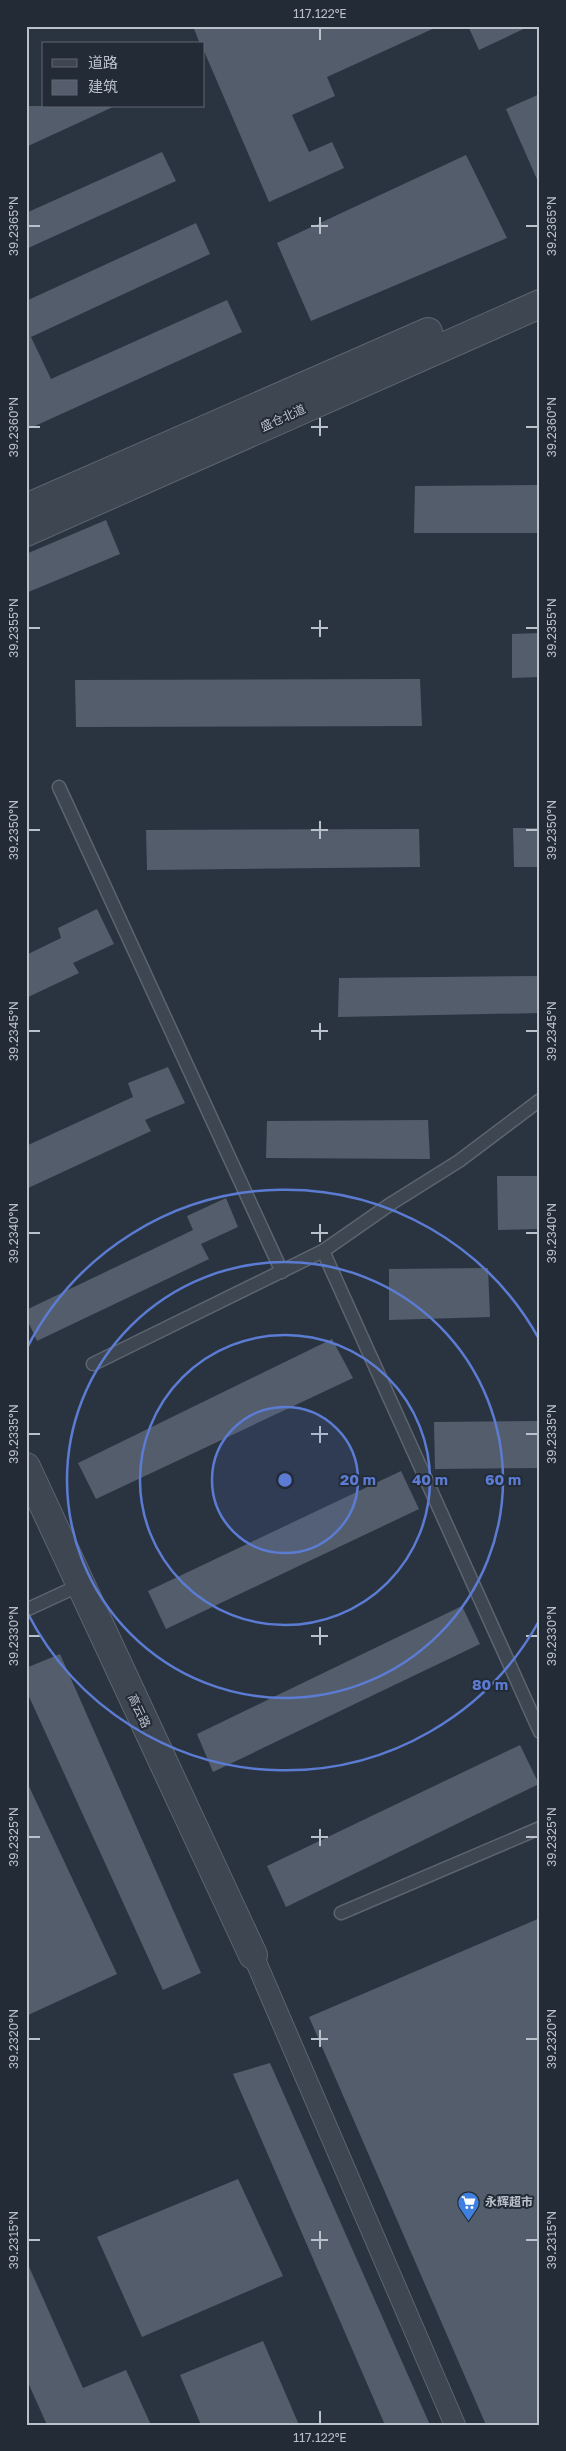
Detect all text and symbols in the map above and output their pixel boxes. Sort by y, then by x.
text: 117.122°E [293,6,347,21]
legend [42,42,205,108]
text: 道路 [88,53,118,71]
text: 建筑 [88,77,118,95]
text: 39.2365°N [6,196,21,256]
text: 39.2365°N [544,196,559,256]
text: 39.2360°N [6,397,21,457]
text: 39.2360°N [544,397,559,457]
street label: 盛仓北道 [258,401,308,434]
text: 39.2355°N [6,598,21,658]
text: 39.2355°N [544,598,559,658]
text: 39.2350°N [6,800,21,860]
text: 39.2350°N [544,800,559,860]
text: 39.2345°N [6,1001,21,1061]
text: 39.2345°N [544,1001,559,1061]
text: 39.2340°N [6,1203,21,1263]
text: 39.2340°N [544,1203,559,1263]
text: 39.2335°N [6,1404,21,1464]
text: 39.2335°N [544,1404,559,1464]
text: 20 m [340,1470,376,1488]
text: 40 m [412,1470,448,1488]
text: 60 m [485,1470,521,1488]
centre of rings [276,1471,294,1489]
text: 39.2330°N [6,1606,21,1666]
text: 39.2330°N [544,1606,559,1666]
text: 80 m [472,1675,508,1693]
street label: 高云路 [125,1691,154,1730]
text: 39.2325°N [6,1807,21,1867]
text: 39.2325°N [544,1807,559,1867]
text: 39.2320°N [6,2009,21,2069]
text: 39.2320°N [544,2009,559,2069]
supermarket icon: 永辉超市 [457,2190,481,2221]
place label: 永辉超市 [485,2194,533,2209]
text: 39.2315°N [6,2211,21,2269]
text: 39.2315°N [544,2211,559,2269]
text: 117.122°E [293,2430,347,2445]

